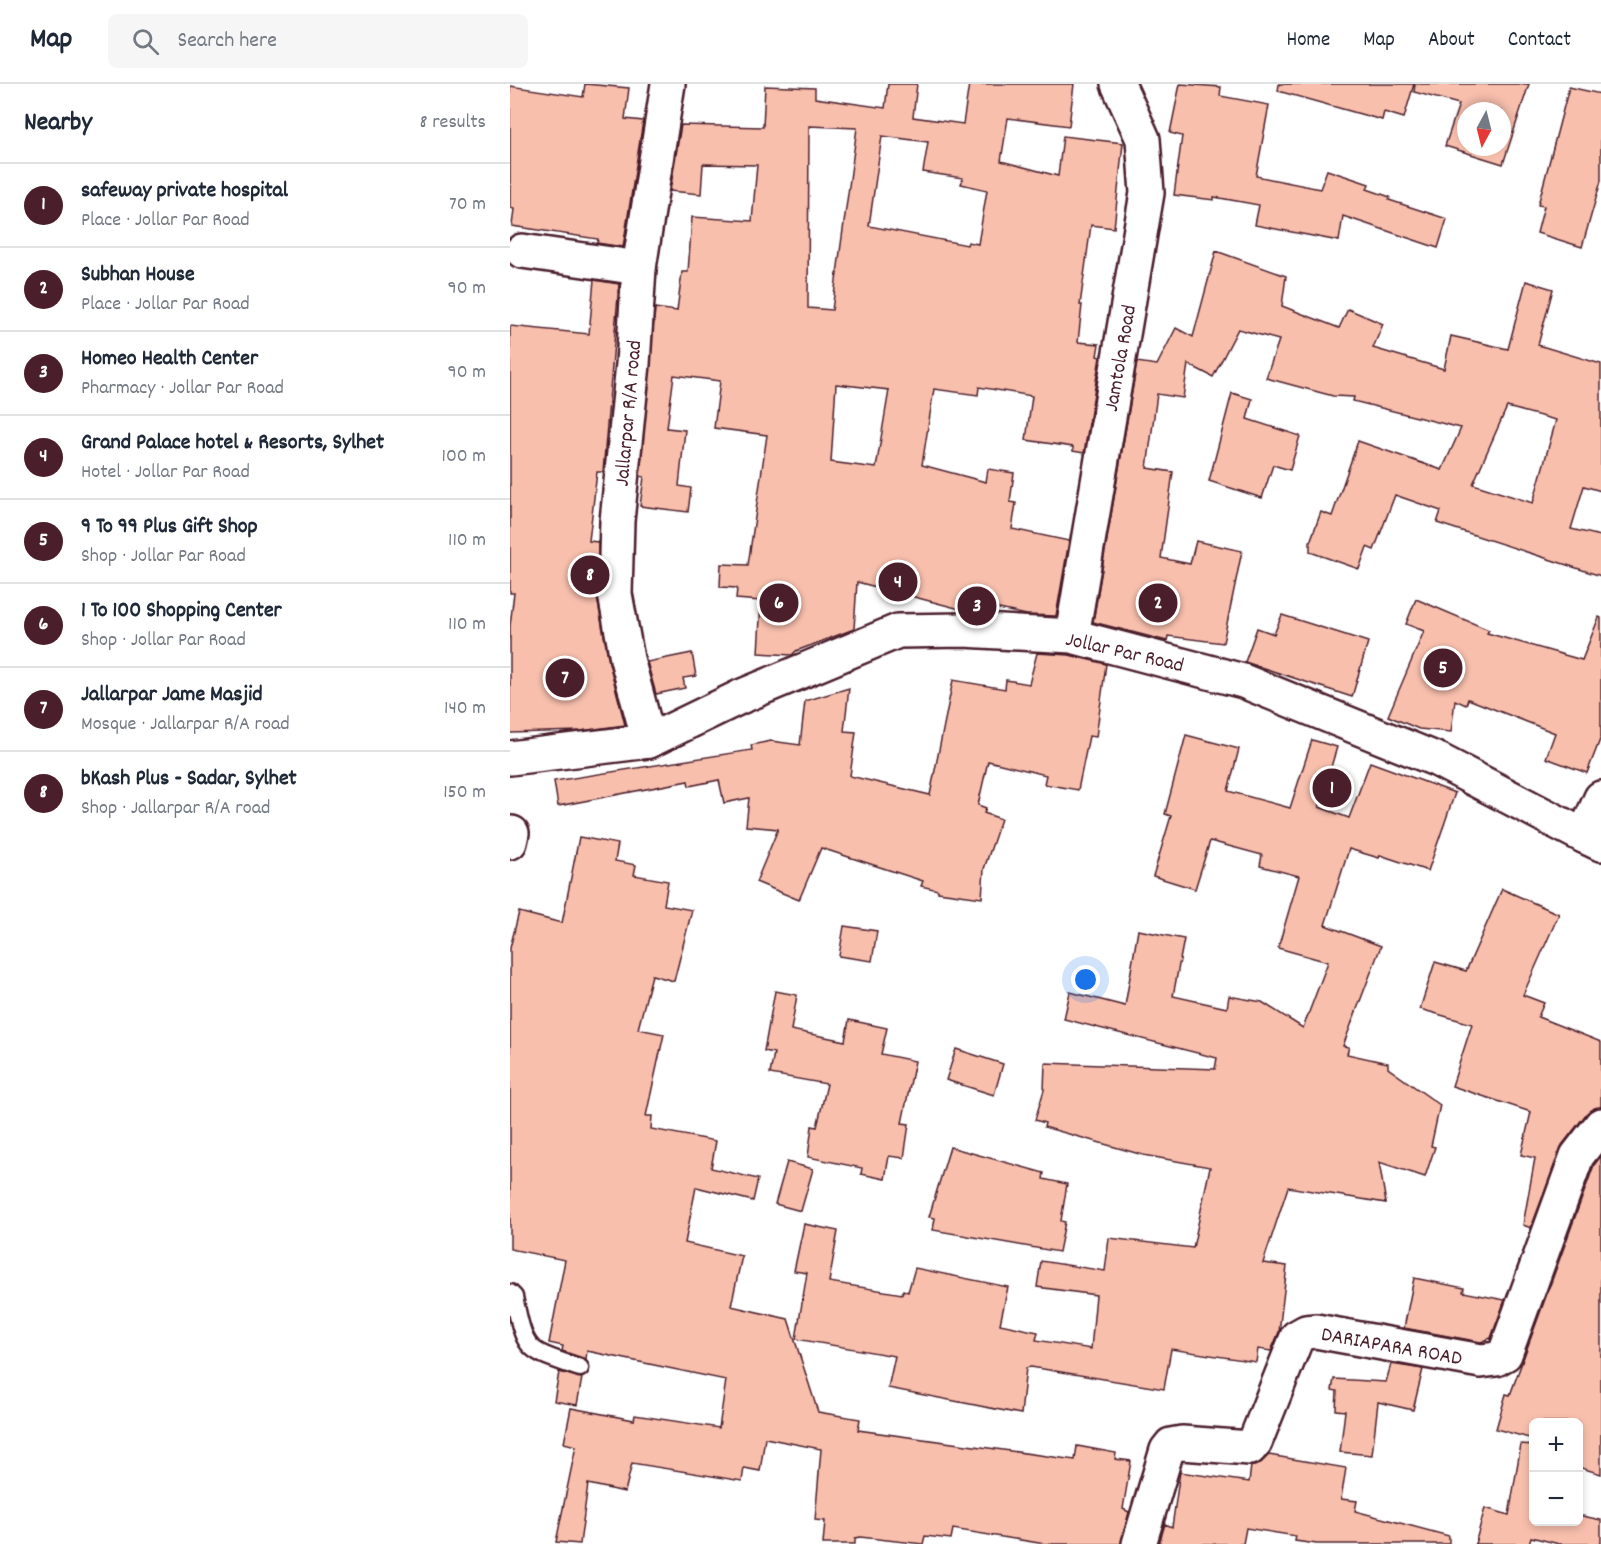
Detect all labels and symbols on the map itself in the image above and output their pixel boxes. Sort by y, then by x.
north arrow [1457,102,1511,156]
street label: Jamtola Road [1098,303,1146,414]
street label: Jallarpar R/A road [609,339,651,488]
pin: 8 [570,552,610,598]
pin: 4 [878,560,918,604]
pin: 6 [760,580,798,626]
pin: 2 [1138,580,1178,626]
pin: 3 [958,584,996,628]
street label: Jollar Par Road [1062,626,1186,682]
pin: 5 [1424,646,1462,690]
pin: 7 [546,656,584,700]
pin: 1 [1312,766,1352,810]
your location [1071,965,1100,994]
street label: DARIAPARA ROAD [1319,1321,1464,1375]

